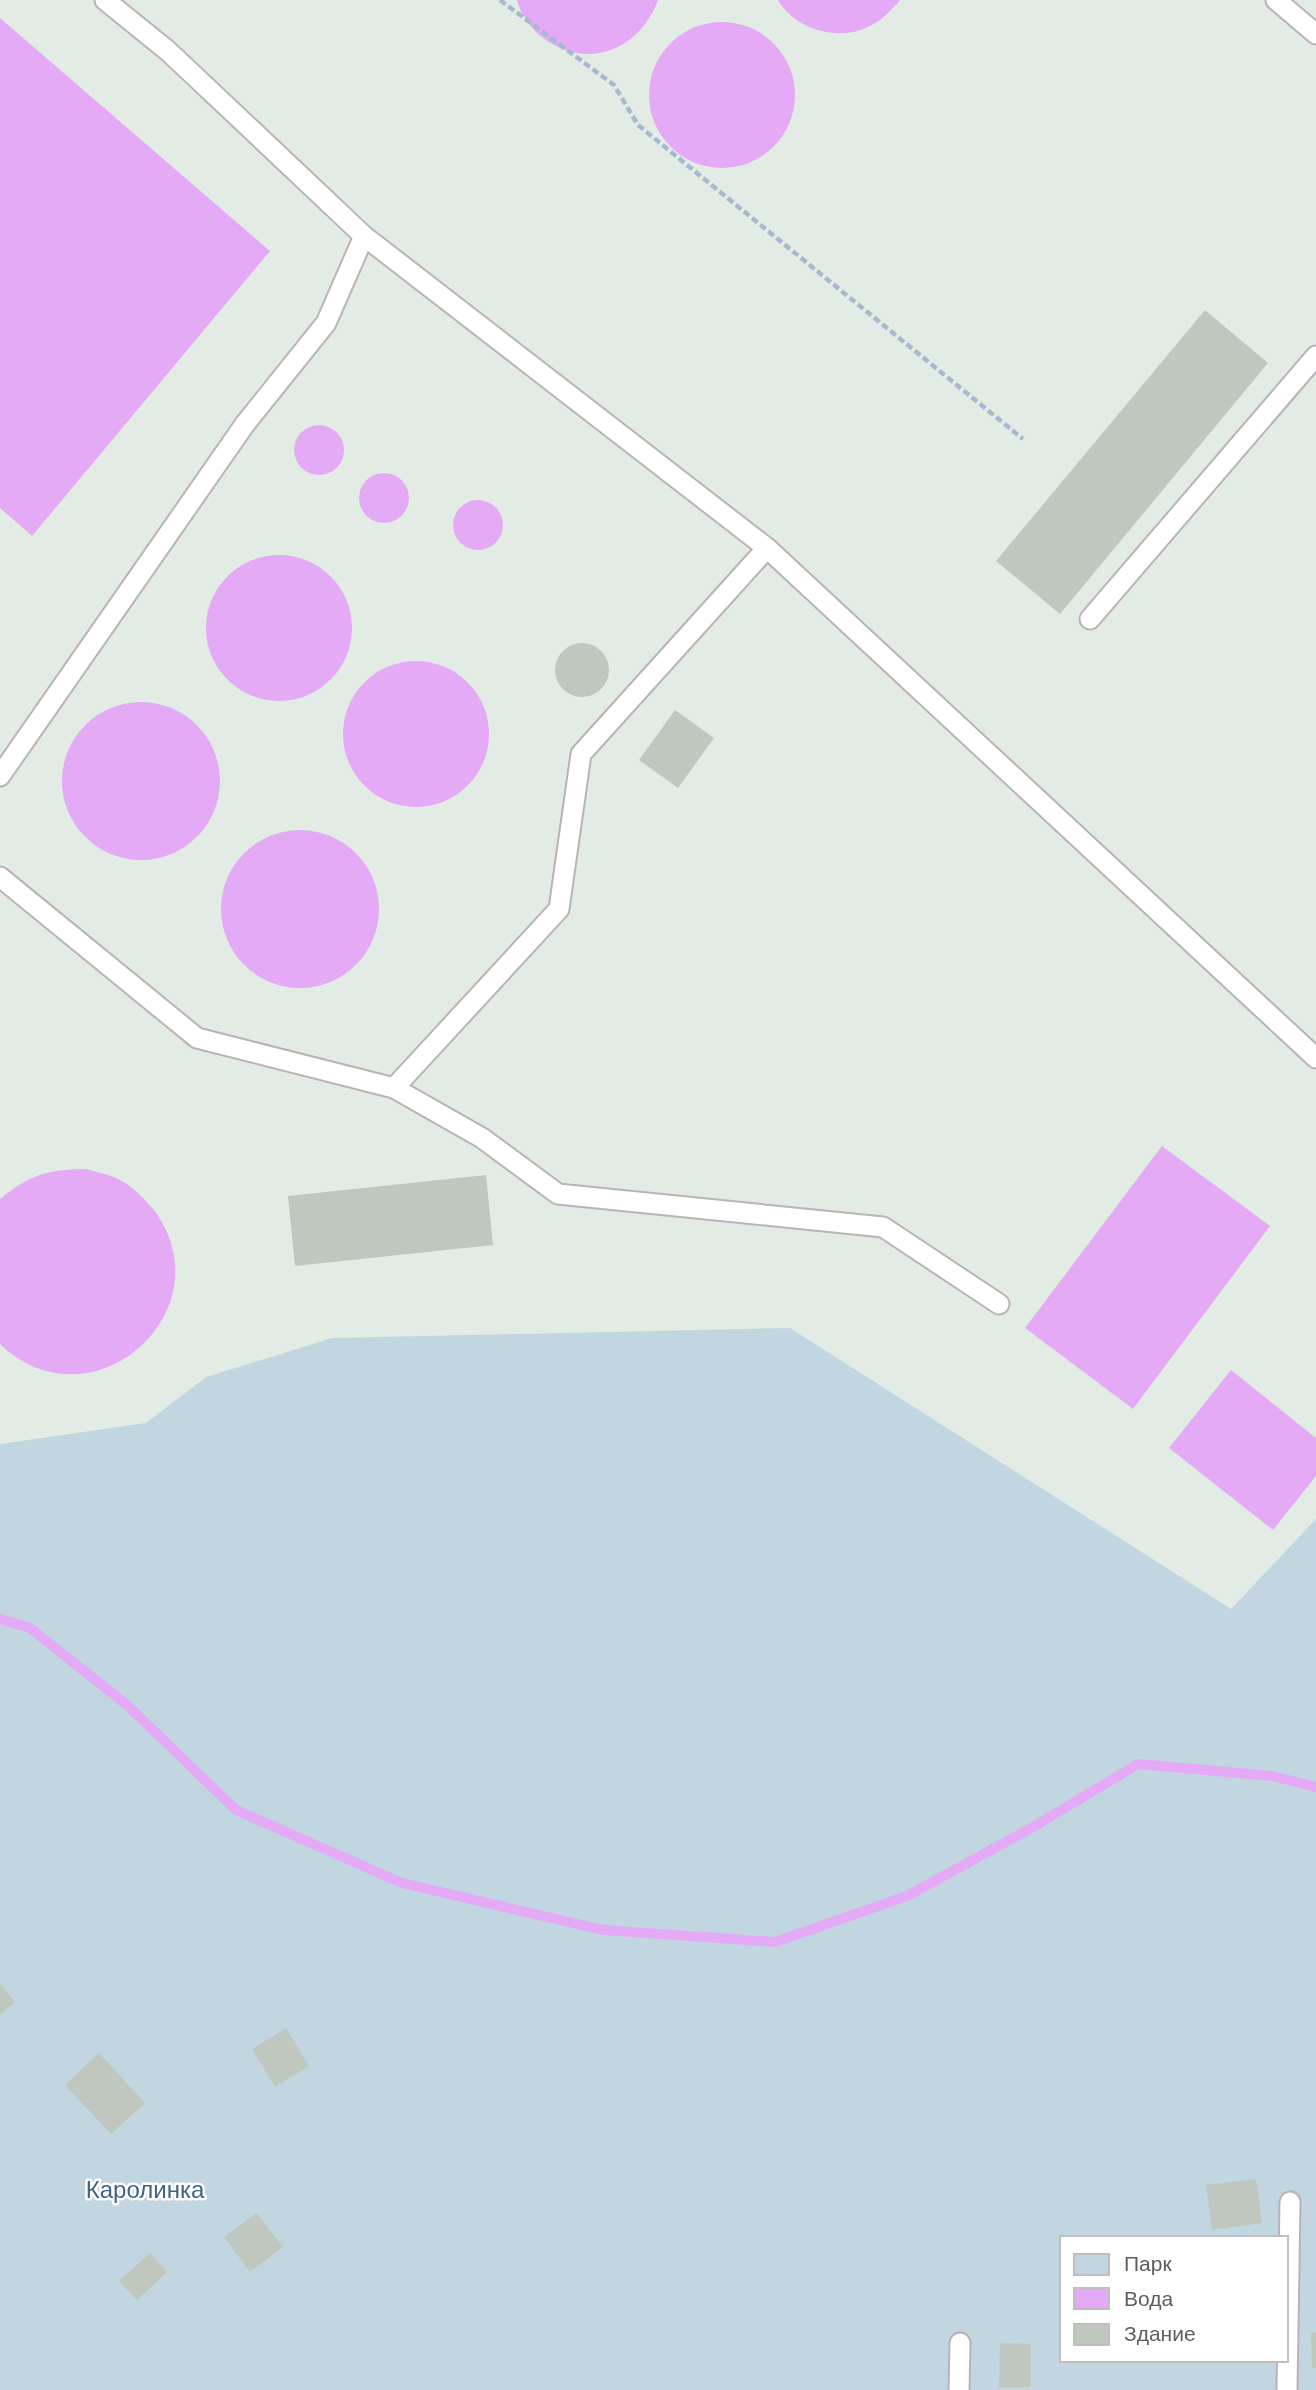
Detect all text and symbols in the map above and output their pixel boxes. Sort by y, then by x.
park label: Каролинка [86,2176,205,2204]
legend [1060,2236,1288,2362]
text: Парк [1124,2251,1172,2276]
text: Вода [1124,2286,1173,2311]
text: Здание [1124,2321,1196,2346]

